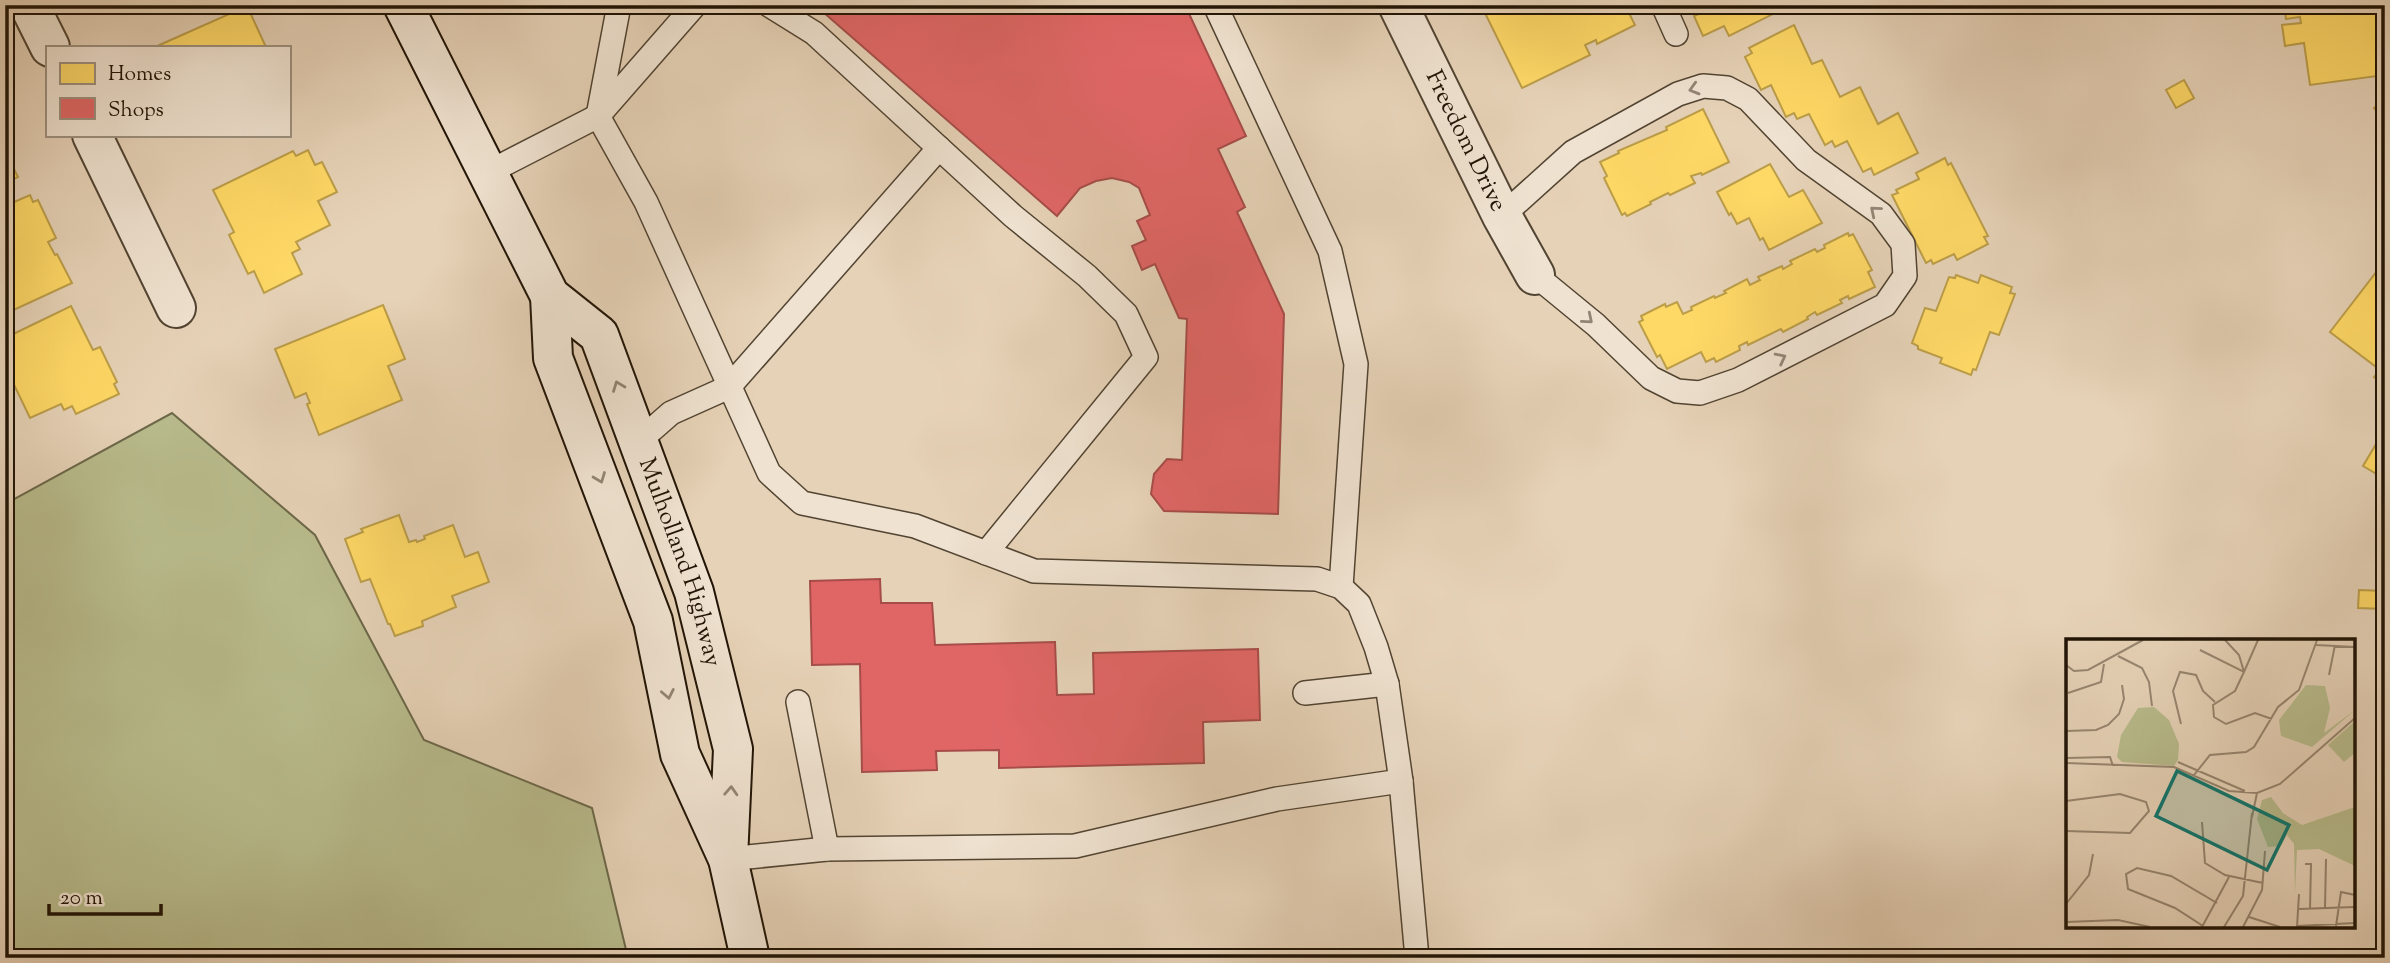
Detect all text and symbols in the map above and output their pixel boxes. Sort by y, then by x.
legend [46,46,290,136]
text: Homes [108,60,171,90]
street label: Freedom Drive [1416,65,1514,218]
one-way arrow [1688,81,1700,96]
text: Shops [108,96,164,126]
one-way arrow [1870,207,1883,219]
one-way arrow [1579,311,1592,323]
one-way arrow [1774,352,1786,366]
one-way arrow [612,380,626,392]
street label: Mulholland Highway [629,453,729,670]
one-way arrow [592,471,606,483]
inset map [2066,639,2355,928]
one-way arrow [660,688,675,700]
one-way arrow [724,785,739,796]
scale bar [49,872,161,916]
text: 20 m [60,884,103,914]

